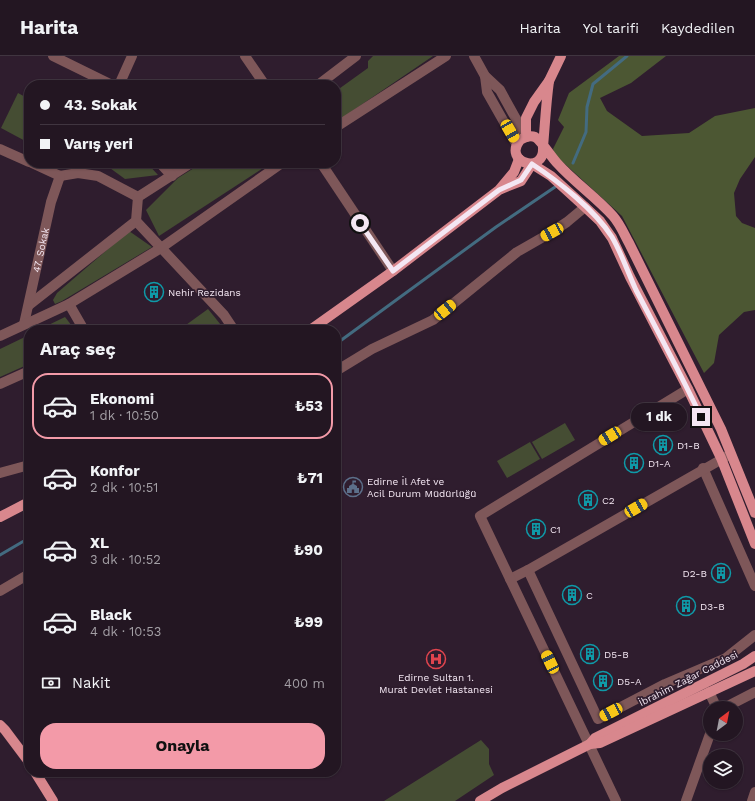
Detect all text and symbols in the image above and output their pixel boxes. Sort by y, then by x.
text: Harita [20,16,78,39]
text: Harita [519,20,561,36]
text: Yol tarifi [583,20,639,36]
text: Kaydedilen [661,20,735,36]
text: 43. Sokak [64,96,137,114]
car [499,118,521,144]
text: Varış yeri [64,135,133,153]
route start [351,214,369,232]
car [539,221,565,243]
street label: 47. Sokak [31,226,51,273]
building icon: Nehir Rezidans [143,281,165,303]
place label: Nehir Rezidans [168,287,241,298]
car [432,298,458,322]
text: Araç seç [40,338,116,359]
icon: car [42,388,78,424]
text: Ekonomi [90,390,154,408]
text: ₺53 [295,397,323,415]
callout: 1 dk [631,403,687,431]
text: 1 dk · 10:50 [90,408,159,423]
route end [692,408,710,426]
text: 1 dk [646,409,672,424]
car [597,425,623,447]
building icon: D1-B [652,434,674,456]
place label: D1-B [677,440,700,451]
building icon: D1-A [623,452,645,474]
place label: D1-A [648,458,671,469]
icon: car [42,460,78,496]
text: Konfor [90,462,140,480]
text: ₺71 [297,469,323,487]
public building icon: Edirne İl Afet ve Acil Durum Müdürlüğü [342,476,364,498]
place label: Edirne İl Afet ve Acil Durum Müdürlüğü [367,476,476,499]
text: 2 dk · 10:51 [90,480,158,495]
building icon: C2 [577,489,599,511]
place label: C2 [602,495,615,506]
car [623,497,649,519]
building icon: C1 [525,518,547,540]
place label: C1 [550,524,561,535]
icon: car [42,532,78,568]
text: XL [90,534,109,552]
text: ₺90 [293,541,323,559]
text: 3 dk · 10:52 [90,552,161,567]
building icon: D2-B [710,562,732,584]
place label: D2-B [683,568,707,579]
building icon: C [561,584,583,606]
place label: C [586,590,593,601]
building icon: D3-B [675,595,697,617]
place label: D3-B [700,601,725,612]
icon: car [42,604,78,640]
text: Black [90,606,132,624]
text: ₺99 [294,613,323,631]
text: 4 dk · 10:53 [90,624,161,639]
building icon: D5-B [579,643,601,665]
hospital icon: Edirne Sultan 1. Murat Devlet Hastanesi [425,648,447,670]
car [539,649,561,675]
place label: D5-B [604,649,629,660]
street label: İbrahim Zağar Caddesi [637,649,740,708]
building icon: D5-A [592,670,614,692]
icon: cash [40,672,62,694]
place label: Edirne Sultan 1. Murat Devlet Hastanesi [379,672,493,695]
text: Nakit [72,674,110,692]
text: 400 m [284,676,325,691]
place label: D5-A [617,676,642,687]
car [598,701,624,723]
north arrow [703,701,743,741]
map controls [703,701,743,789]
button: Onayla [40,723,325,769]
button: layers [703,749,743,789]

